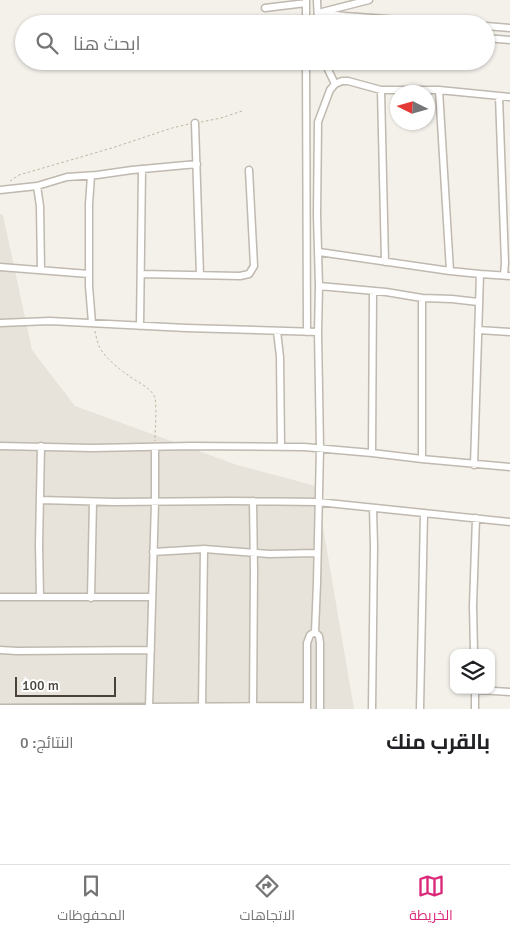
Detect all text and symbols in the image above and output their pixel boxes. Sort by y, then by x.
search box [15,15,495,70]
icon: search [33,29,61,57]
text: ابحث هنا [73,32,141,56]
north arrow [390,85,435,130]
map controls [450,649,495,694]
button: layers [450,649,495,694]
scale bar [15,674,116,697]
text: 100 m [22,677,59,694]
text: بالقرب منك [386,729,490,755]
text: النتائج: 0 [20,733,74,753]
tab: المحفوظات [57,872,125,928]
tab: الاتجاهات [240,872,295,928]
tab: الخريطة [409,872,453,928]

